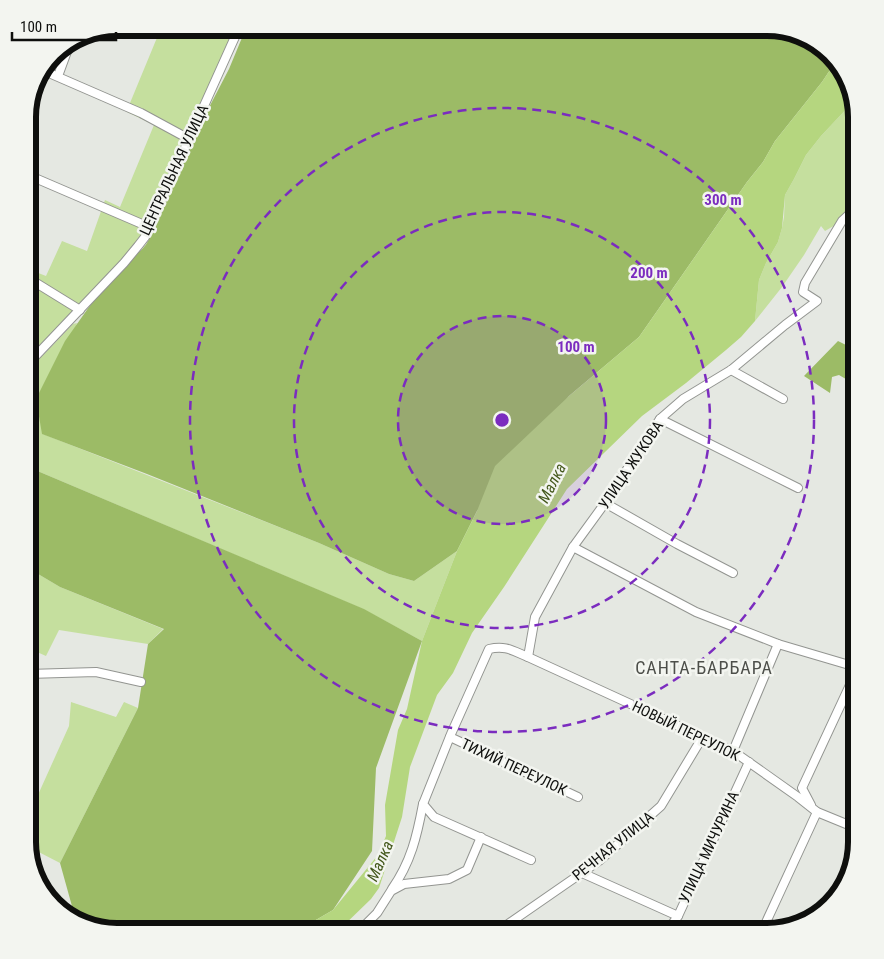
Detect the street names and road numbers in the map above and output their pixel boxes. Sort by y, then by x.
street label: ЦЕНТРАЛЬНАЯ УЛИЦА [136,101,212,238]
street label: УЛИЦА ЖУКОВА [595,417,667,512]
street label: НОВЫЙ ПЕРЕУЛОК [629,697,743,765]
street label: ТИХИЙ ПЕРЕУЛОК [458,735,570,800]
street label: УЛИЦА МИЧУРИНА [675,788,743,906]
street label: РЕЧНАЯ УЛИЦА [569,807,658,884]

